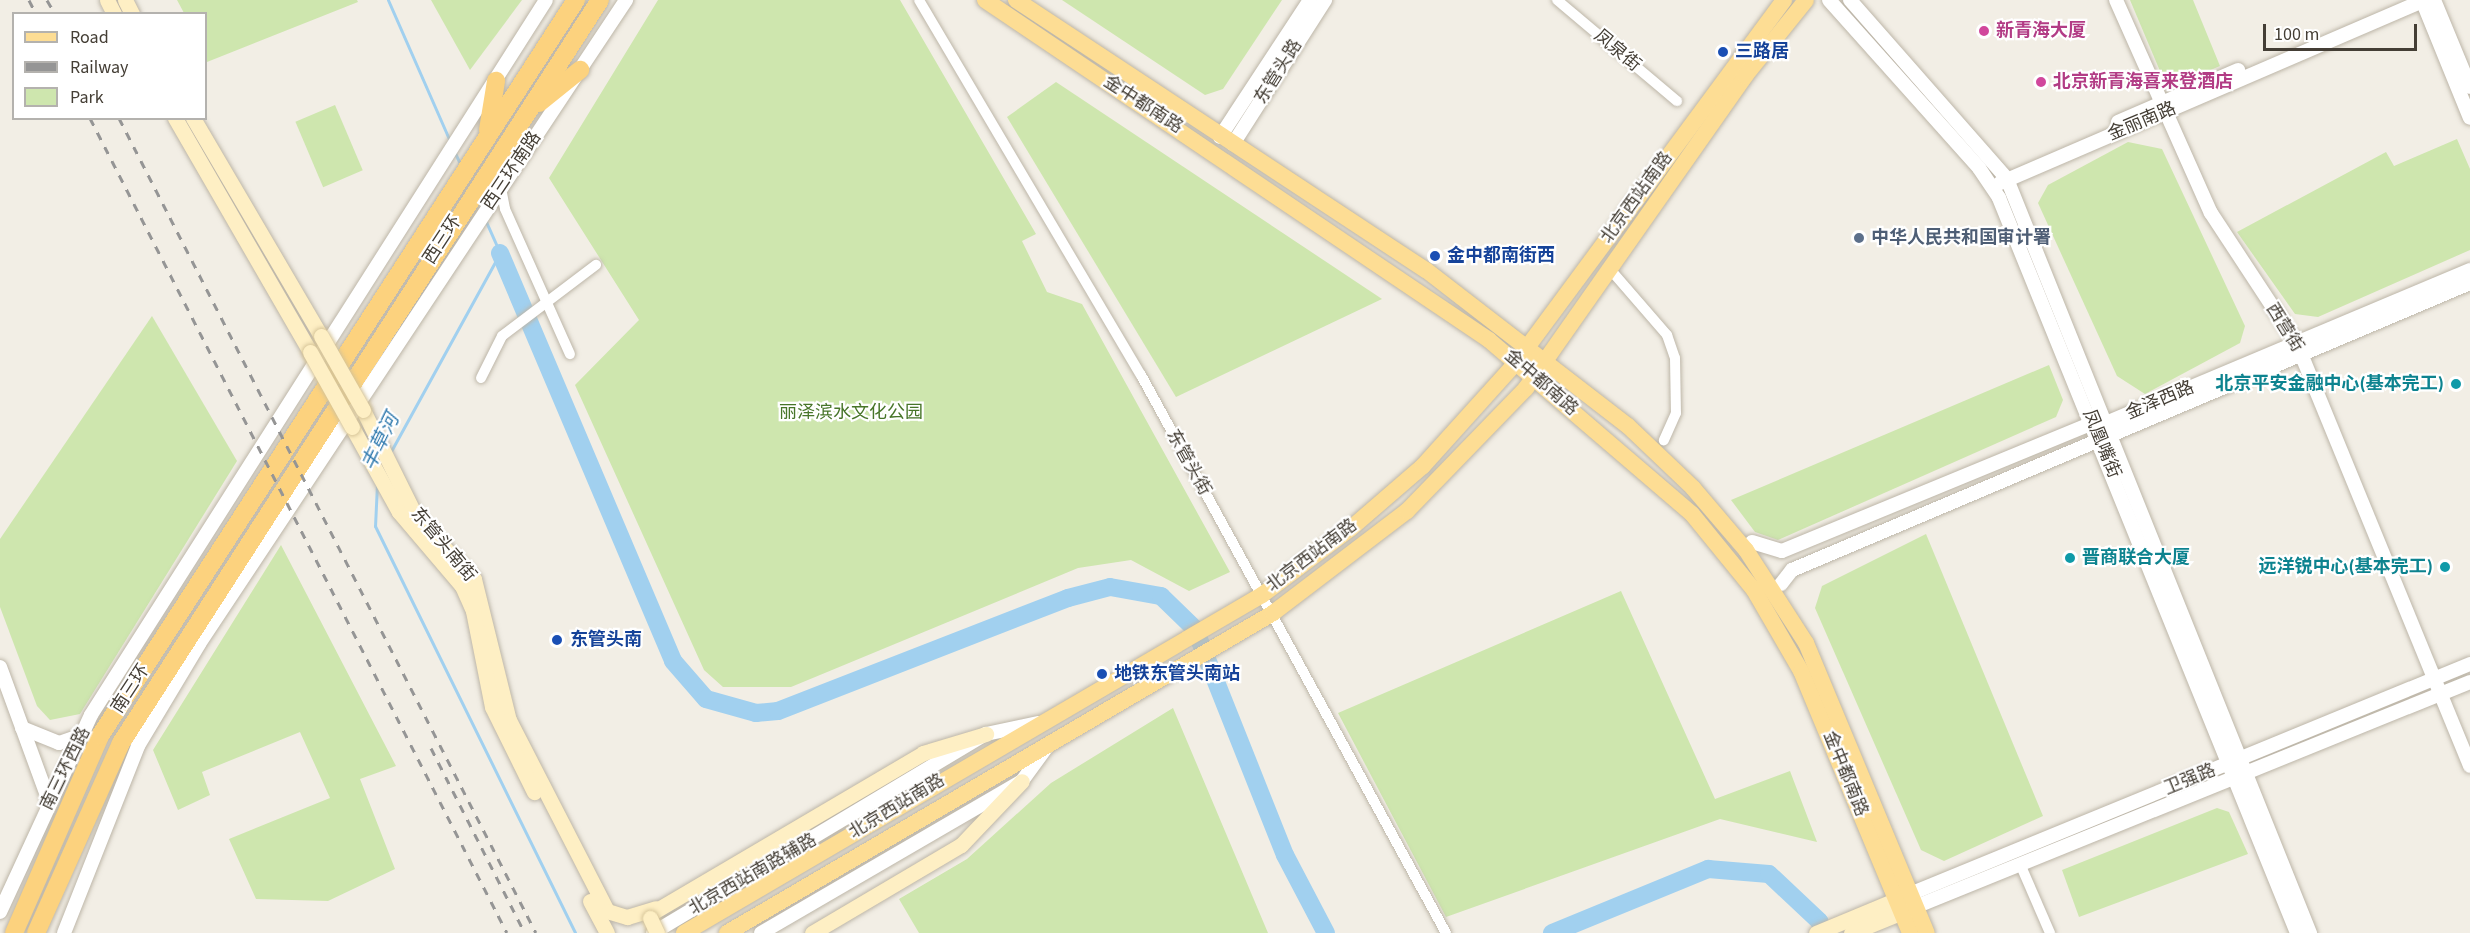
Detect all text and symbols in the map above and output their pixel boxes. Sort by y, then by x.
legend [12,12,207,120]
scale bar [2266,12,2420,50]
place label: 新青海大厦 [1996,20,2086,42]
text: 100 m [2274,22,2319,47]
marker: 新青海大厦 [1977,24,1991,38]
text: Road [70,25,109,50]
street label: 凤泉街 [1589,25,1645,77]
street label: 东管头路 [1251,36,1307,108]
place label: 三路居 [1735,41,1789,63]
marker: 三路居 [1716,45,1730,59]
text: Railway [70,55,129,80]
street label: 金中都南路 [1099,71,1187,139]
place label: 北京新青海喜来登酒店 [2053,71,2233,93]
marker: 北京新青海喜来登酒店 [2034,75,2048,89]
text: Park [70,85,104,110]
street label: 金丽南路 [2105,98,2179,146]
street label: 西三环南路 [478,128,546,214]
street label: 北京西站南路 [1597,148,1677,248]
street label: 西三环 [419,211,467,269]
place label: 中华人民共和国审计署 [1871,227,2051,249]
marker: 中华人民共和国审计署 [1852,231,1866,245]
place label: 金中都南街西 [1447,245,1555,267]
marker: 金中都南街西 [1428,249,1442,263]
street label: 西营街 [2261,299,2307,357]
street label: 金中都南路 [1500,345,1582,421]
place label: 北京平安金融中心(基本完工) [2216,373,2444,395]
street label: 金泽西路 [2123,377,2197,425]
marker: 北京平安金融中心(基本完工) [2449,377,2463,391]
park label: 丽泽滨水文化公园 [779,402,923,424]
street label: 凤凰嘴街 [2078,407,2124,481]
water label: 丰草河 [357,410,405,474]
street label: 东管头街 [1161,426,1215,500]
street label: 东管头南街 [406,504,480,586]
street label: 北京西站南路 [1262,515,1362,597]
place label: 晋商联合大厦 [2082,547,2190,569]
marker: 晋商联合大厦 [2063,551,2077,565]
place label: 远洋锐中心(基本完工) [2259,556,2433,578]
marker: 远洋锐中心(基本完工) [2438,560,2452,574]
place label: 东管头南 [570,629,642,651]
marker: 东管头南 [548,631,566,649]
street label: 南三环 [107,660,155,718]
place label: 地铁东管头南站 [1114,663,1240,685]
marker: 地铁东管头南站 [1095,667,1109,681]
street label: 南三环西路 [37,724,95,814]
street label: 金中都南路 [1818,728,1872,820]
street label: 卫强路 [2161,760,2219,800]
street label: 北京西站南路 [845,770,949,844]
street label: 北京西站南路辅路 [685,830,821,920]

